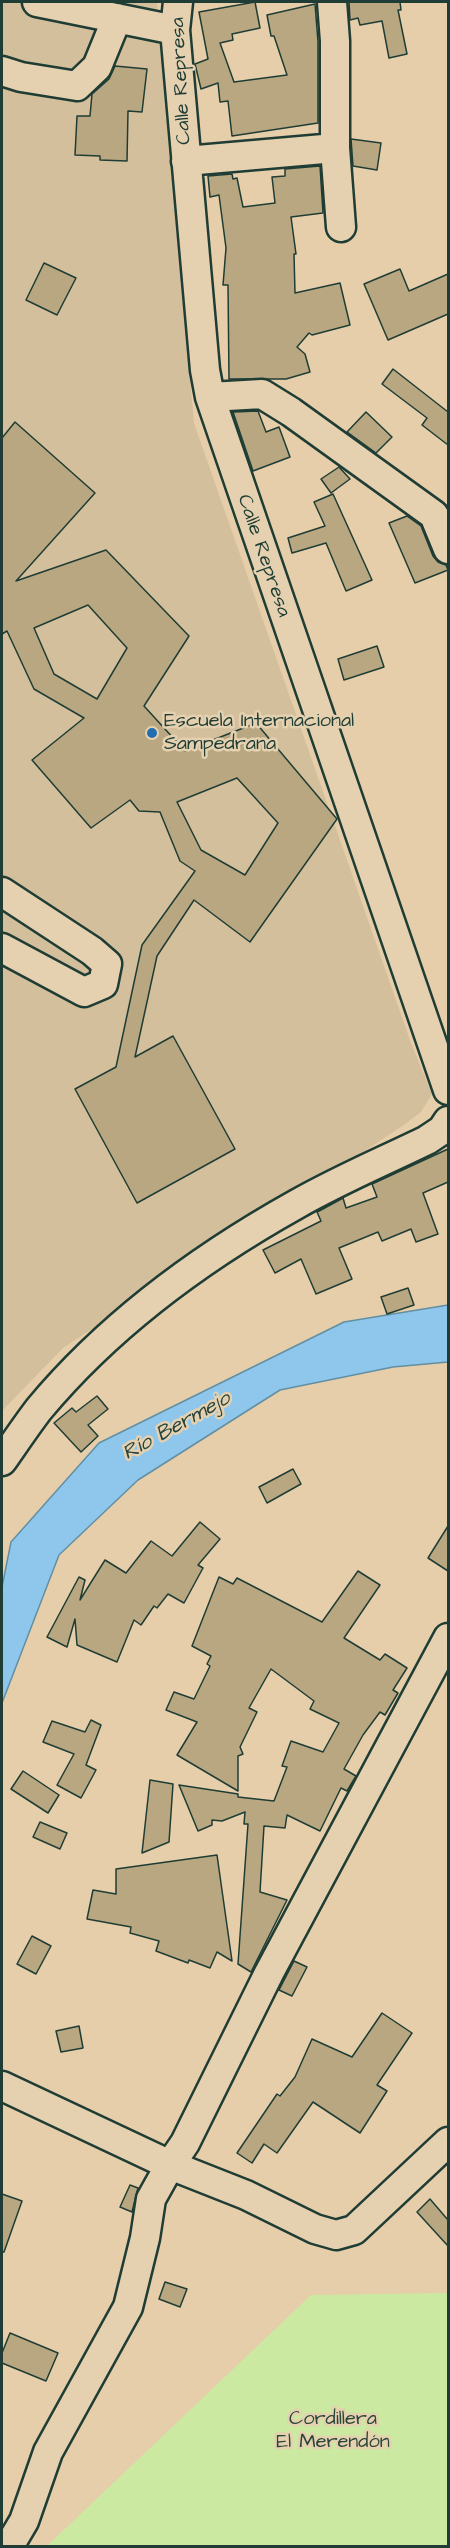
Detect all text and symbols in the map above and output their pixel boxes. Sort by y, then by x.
street label: Calle Represa [167,17,197,145]
street label: Calle Represa [231,492,295,620]
place label: Escuela Internacional Sampedrana [164,710,354,757]
marker: Escuela Internacional Sampedrana [145,726,159,740]
water label: Río Bermejo [119,1387,235,1467]
park label: Cordillera El Merendón [276,2408,390,2455]

